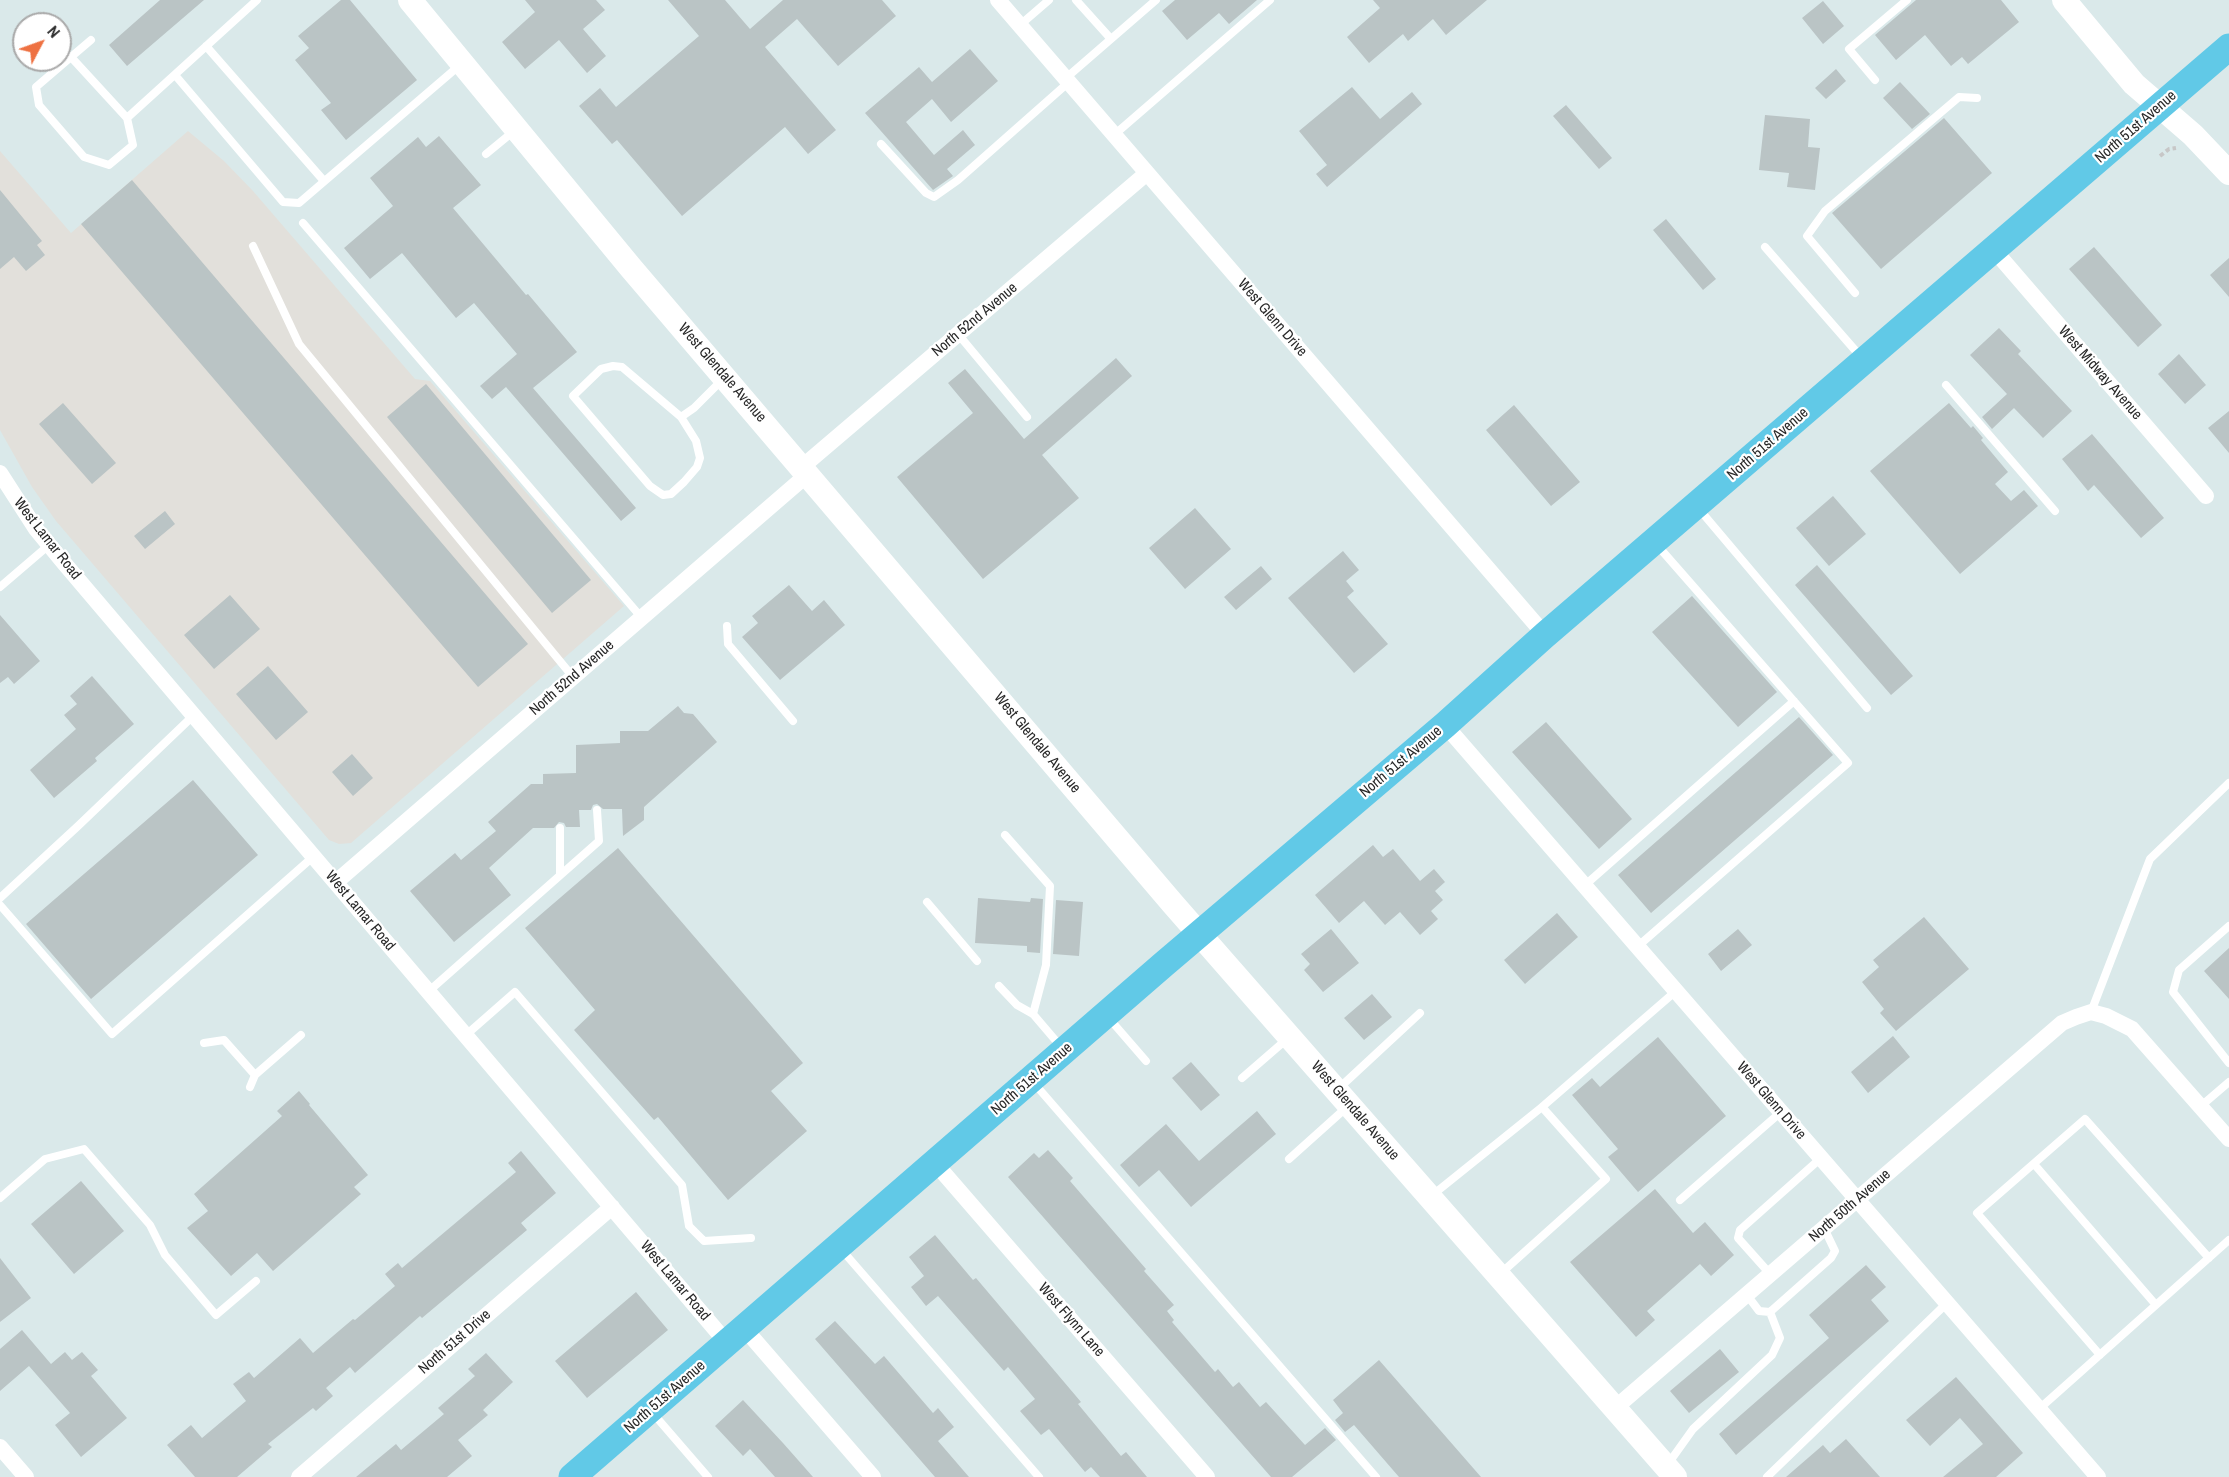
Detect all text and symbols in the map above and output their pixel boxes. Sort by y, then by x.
north arrow [12,12,72,72]
text: N [43,21,65,42]
street label: North 51st Avenue [2092,87,2180,167]
street label: West Glenn Drive [1233,276,1311,360]
street label: North 52nd Avenue [929,279,1021,361]
street label: West Glendale Avenue [674,320,770,426]
street label: West Midway Avenue [2054,322,2146,424]
street label: North 51st Avenue [1724,404,1812,484]
street label: West Lamar Road [9,494,85,584]
street label: North 52nd Avenue [526,637,618,719]
street label: West Glendale Avenue [990,689,1084,797]
street label: North 51st Avenue [1356,722,1446,802]
street label: West Lamar Road [321,867,399,955]
street label: North 51st Avenue [988,1039,1076,1119]
street label: West Glendale Avenue [1307,1058,1403,1164]
street label: West Glenn Drive [1732,1059,1810,1143]
street label: North 50th Avenue [1805,1166,1895,1246]
street label: West Lamar Road [636,1237,714,1325]
street label: West Flynn Lane [1034,1279,1108,1361]
street label: North 51st Drive [415,1306,495,1378]
street label: North 51st Avenue [621,1357,709,1437]

